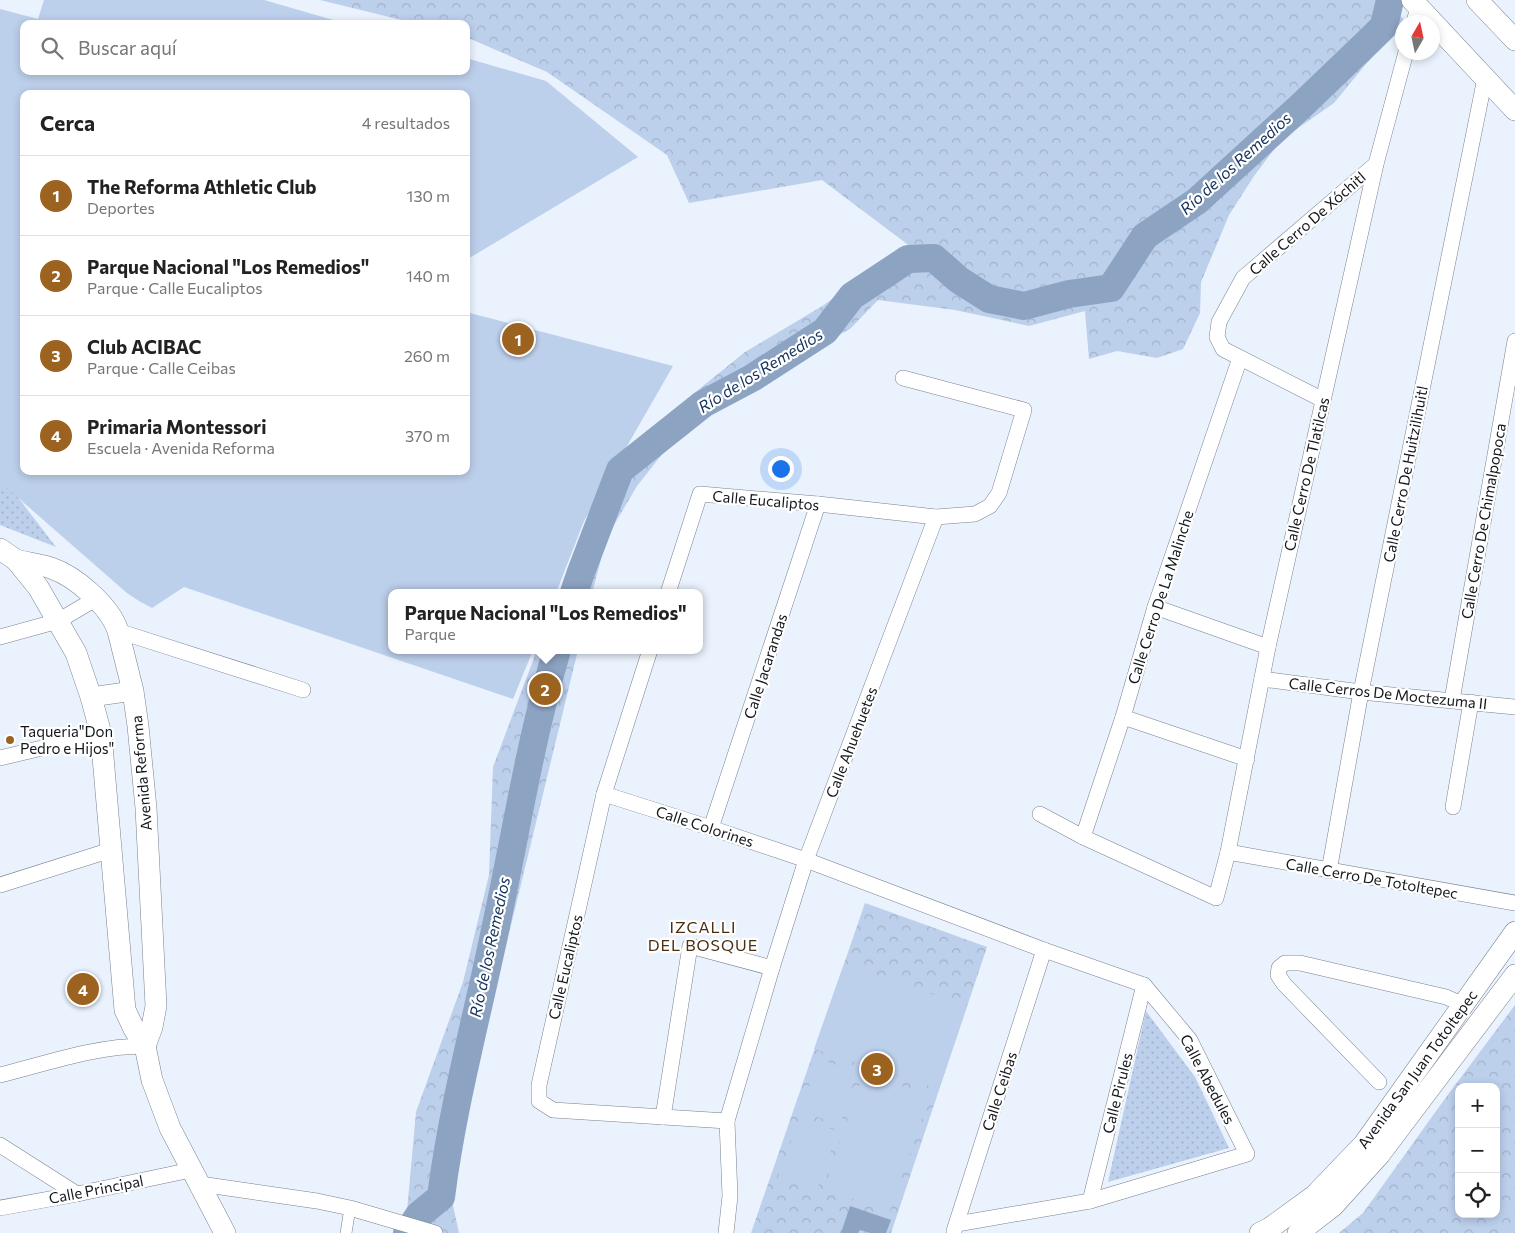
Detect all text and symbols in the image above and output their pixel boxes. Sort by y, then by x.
north arrow [1395,15,1440,60]
search box [20,20,470,75]
icon: search [38,34,66,62]
text: Buscar aquí [78,36,177,59]
water label: Río de los Remedios [1175,108,1295,218]
text: Cerca [40,110,95,135]
text: 4 resultados [362,113,450,132]
street label: Calle Cerro De Xóchitl [1245,167,1369,279]
text: The Reforma Athletic Club [87,175,317,198]
text: 1 [52,186,60,205]
text: 130 m [407,186,450,205]
text: Deportes [87,198,155,217]
text: Parque Nacional "Los Remedios" [87,255,369,278]
text: 2 [51,266,61,285]
text: 140 m [406,266,450,285]
text: Parque · Calle Eucaliptos [87,278,262,297]
pin: 1 [502,320,534,358]
water label: Río de los Remedios [694,324,826,416]
text: Club ACIBAC [87,335,201,358]
text: 3 [51,346,61,365]
text: 260 m [404,346,450,365]
text: Parque · Calle Ceibas [87,358,236,377]
street label: Calle Cerro De Huitzilihuitl [1379,384,1431,564]
street label: Calle Cerro De Tlatilcas [1280,395,1332,553]
text: Primaria Montessori [87,415,266,438]
street label: Calle Cerro De Chimalpopoca [1457,422,1509,620]
text: 4 [51,426,61,445]
text: 370 m [405,426,450,445]
text: Escuela · Avenida Reforma [87,438,275,457]
your location [768,456,794,482]
street label: Calle Eucaliptos [712,486,820,514]
street label: Calle Cerro De La Malinche [1123,508,1197,686]
popup [388,589,703,654]
text: Parque Nacional "Los Remedios" [404,601,687,624]
street label: Calle Jacarandas [740,611,791,721]
text: Parque [404,624,456,643]
pin: 2 [529,670,561,708]
street label: Calle Cerros De Moctezuma II [1288,674,1488,712]
street label: Calle Ahuehuetes [822,684,880,800]
street label: Avenida Reforma [127,715,155,831]
place label: Taqueria"Don Pedro e Hijos" [20,722,114,757]
marker: Taqueria"Don Pedro e Hijos" [4,734,16,746]
street label: Calle Colorines [654,802,756,850]
street label: Calle Cerro De Totoltepec [1285,854,1459,902]
water label: Río de los Remedios [465,875,513,1019]
street label: Calle Eucaliptos [544,913,586,1021]
district label: IZCALLI DEL BOSQUE [648,917,758,954]
pin: 4 [67,970,99,1008]
street label: Avenida San Juan Totoltepec [1353,986,1481,1152]
street label: Calle Abedules [1177,1031,1239,1127]
street label: Calle Ceibas [978,1049,1020,1133]
pin: 3 [861,1050,893,1088]
street label: Calle Pirules [1098,1051,1136,1135]
map controls [1455,1083,1500,1218]
button: + [1455,1083,1500,1128]
button: − [1455,1128,1500,1173]
street label: Calle Principal [47,1171,145,1207]
button: locate [1455,1173,1500,1218]

